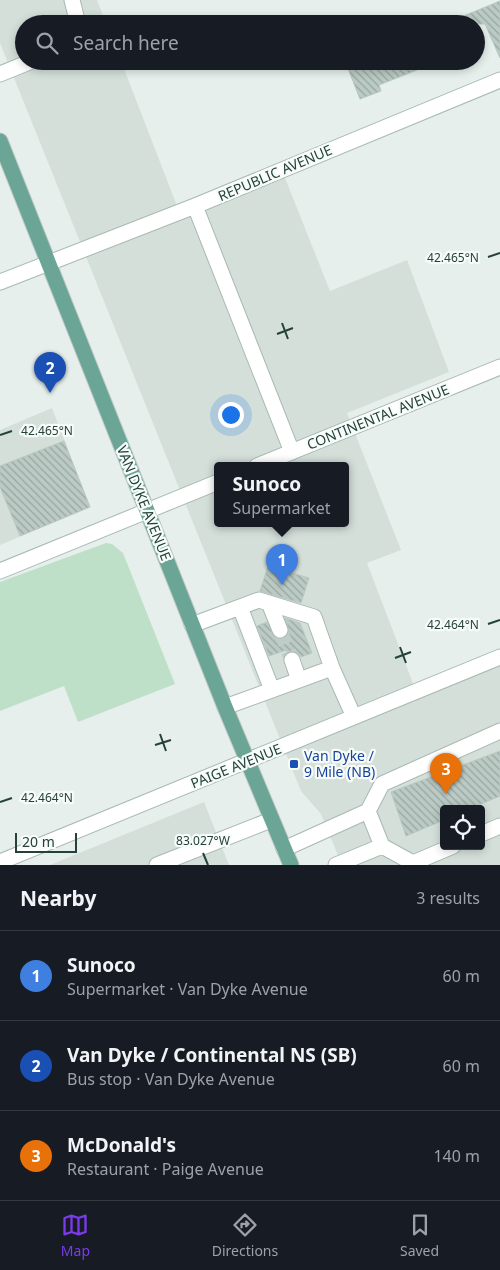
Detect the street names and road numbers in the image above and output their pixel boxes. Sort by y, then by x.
street label: REPUBLIC AVENUE [215,140,335,205]
street label: CONTINENTAL AVENUE [304,379,452,454]
street label: VAN DYKE AVENUE [113,443,176,563]
street label: PAIGE AVENUE [188,739,284,792]

